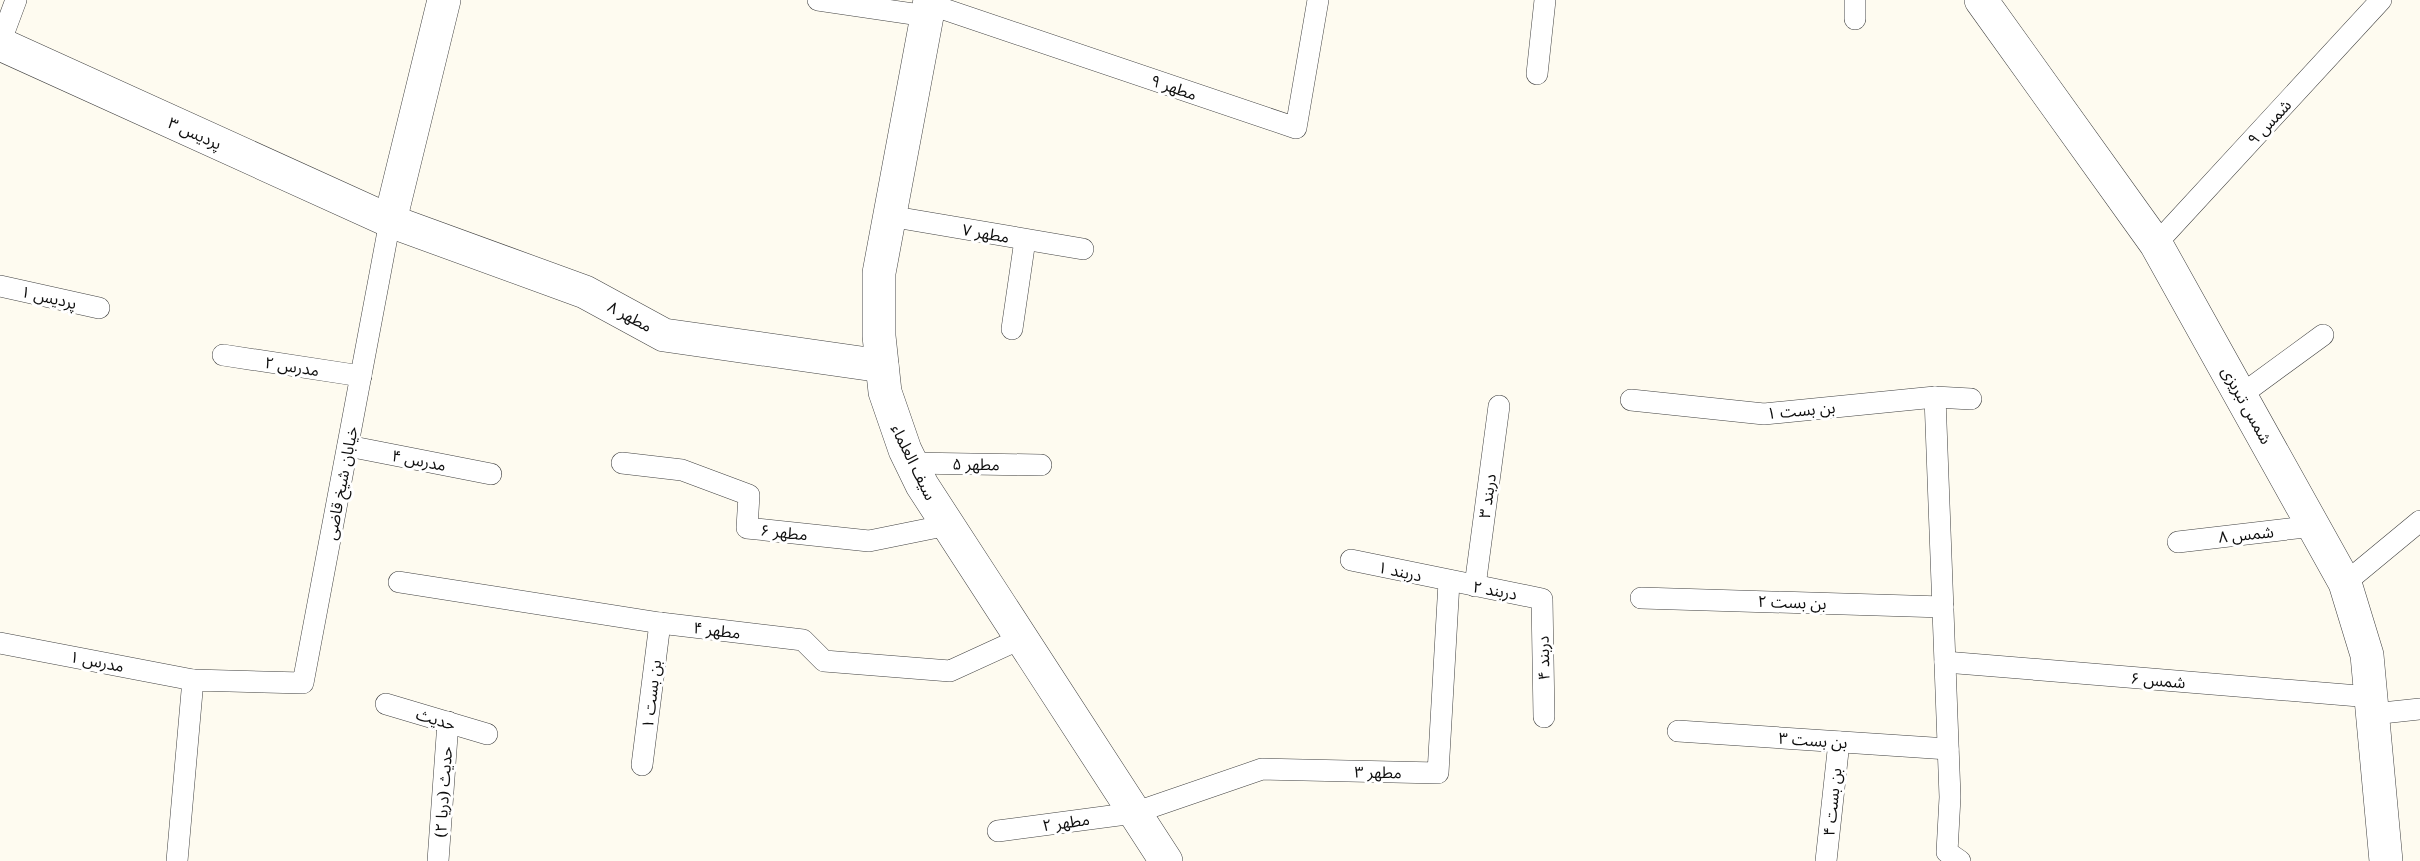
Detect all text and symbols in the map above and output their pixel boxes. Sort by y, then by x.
street label: مطهر ۹ [1148,69,1200,105]
street label: شمس ۹ [2242,94,2296,150]
street label: پردیس ۳ [165,111,225,155]
street label: مطهر ۷ [961,218,1011,248]
street label: پردیس ۱ [19,280,79,314]
street label: مطهر ۸ [604,295,656,337]
street label: مدرس ۲ [263,351,321,381]
street label: شمس تبریزی [2217,362,2277,448]
street label: بن بست ۱ [1766,396,1836,424]
street label: سیف العلماء [886,420,942,504]
street label: خیابان شیخ قاضی [319,424,365,542]
street label: مدرس ۴ [390,444,448,476]
street label: مطهر ۵ [952,453,1000,475]
street label: دربند ۳ [1473,472,1501,520]
street label: مطهر ۶ [759,519,809,545]
street label: شمس ۸ [2217,520,2275,548]
street label: دربند ۱ [1376,556,1424,586]
street label: دربند ۲ [1471,575,1519,605]
street label: بن بست ۲ [1757,590,1827,614]
street label: مطهر ۴ [692,616,742,644]
street label: دربند ۴ [1532,635,1554,681]
street label: مدرس ۱ [68,645,126,677]
street label: بن بست ۱ [636,658,666,730]
street label: شمس ۶ [2129,667,2187,693]
street label: حدیث [414,703,458,735]
street label: بن بست ۳ [1778,727,1848,753]
street label: حدیث (دریا ۲) [429,746,457,838]
street label: مطهر ۳ [1354,761,1402,783]
street label: بن بست ۴ [1817,767,1847,837]
street label: مطهر ۲ [1041,808,1091,836]

